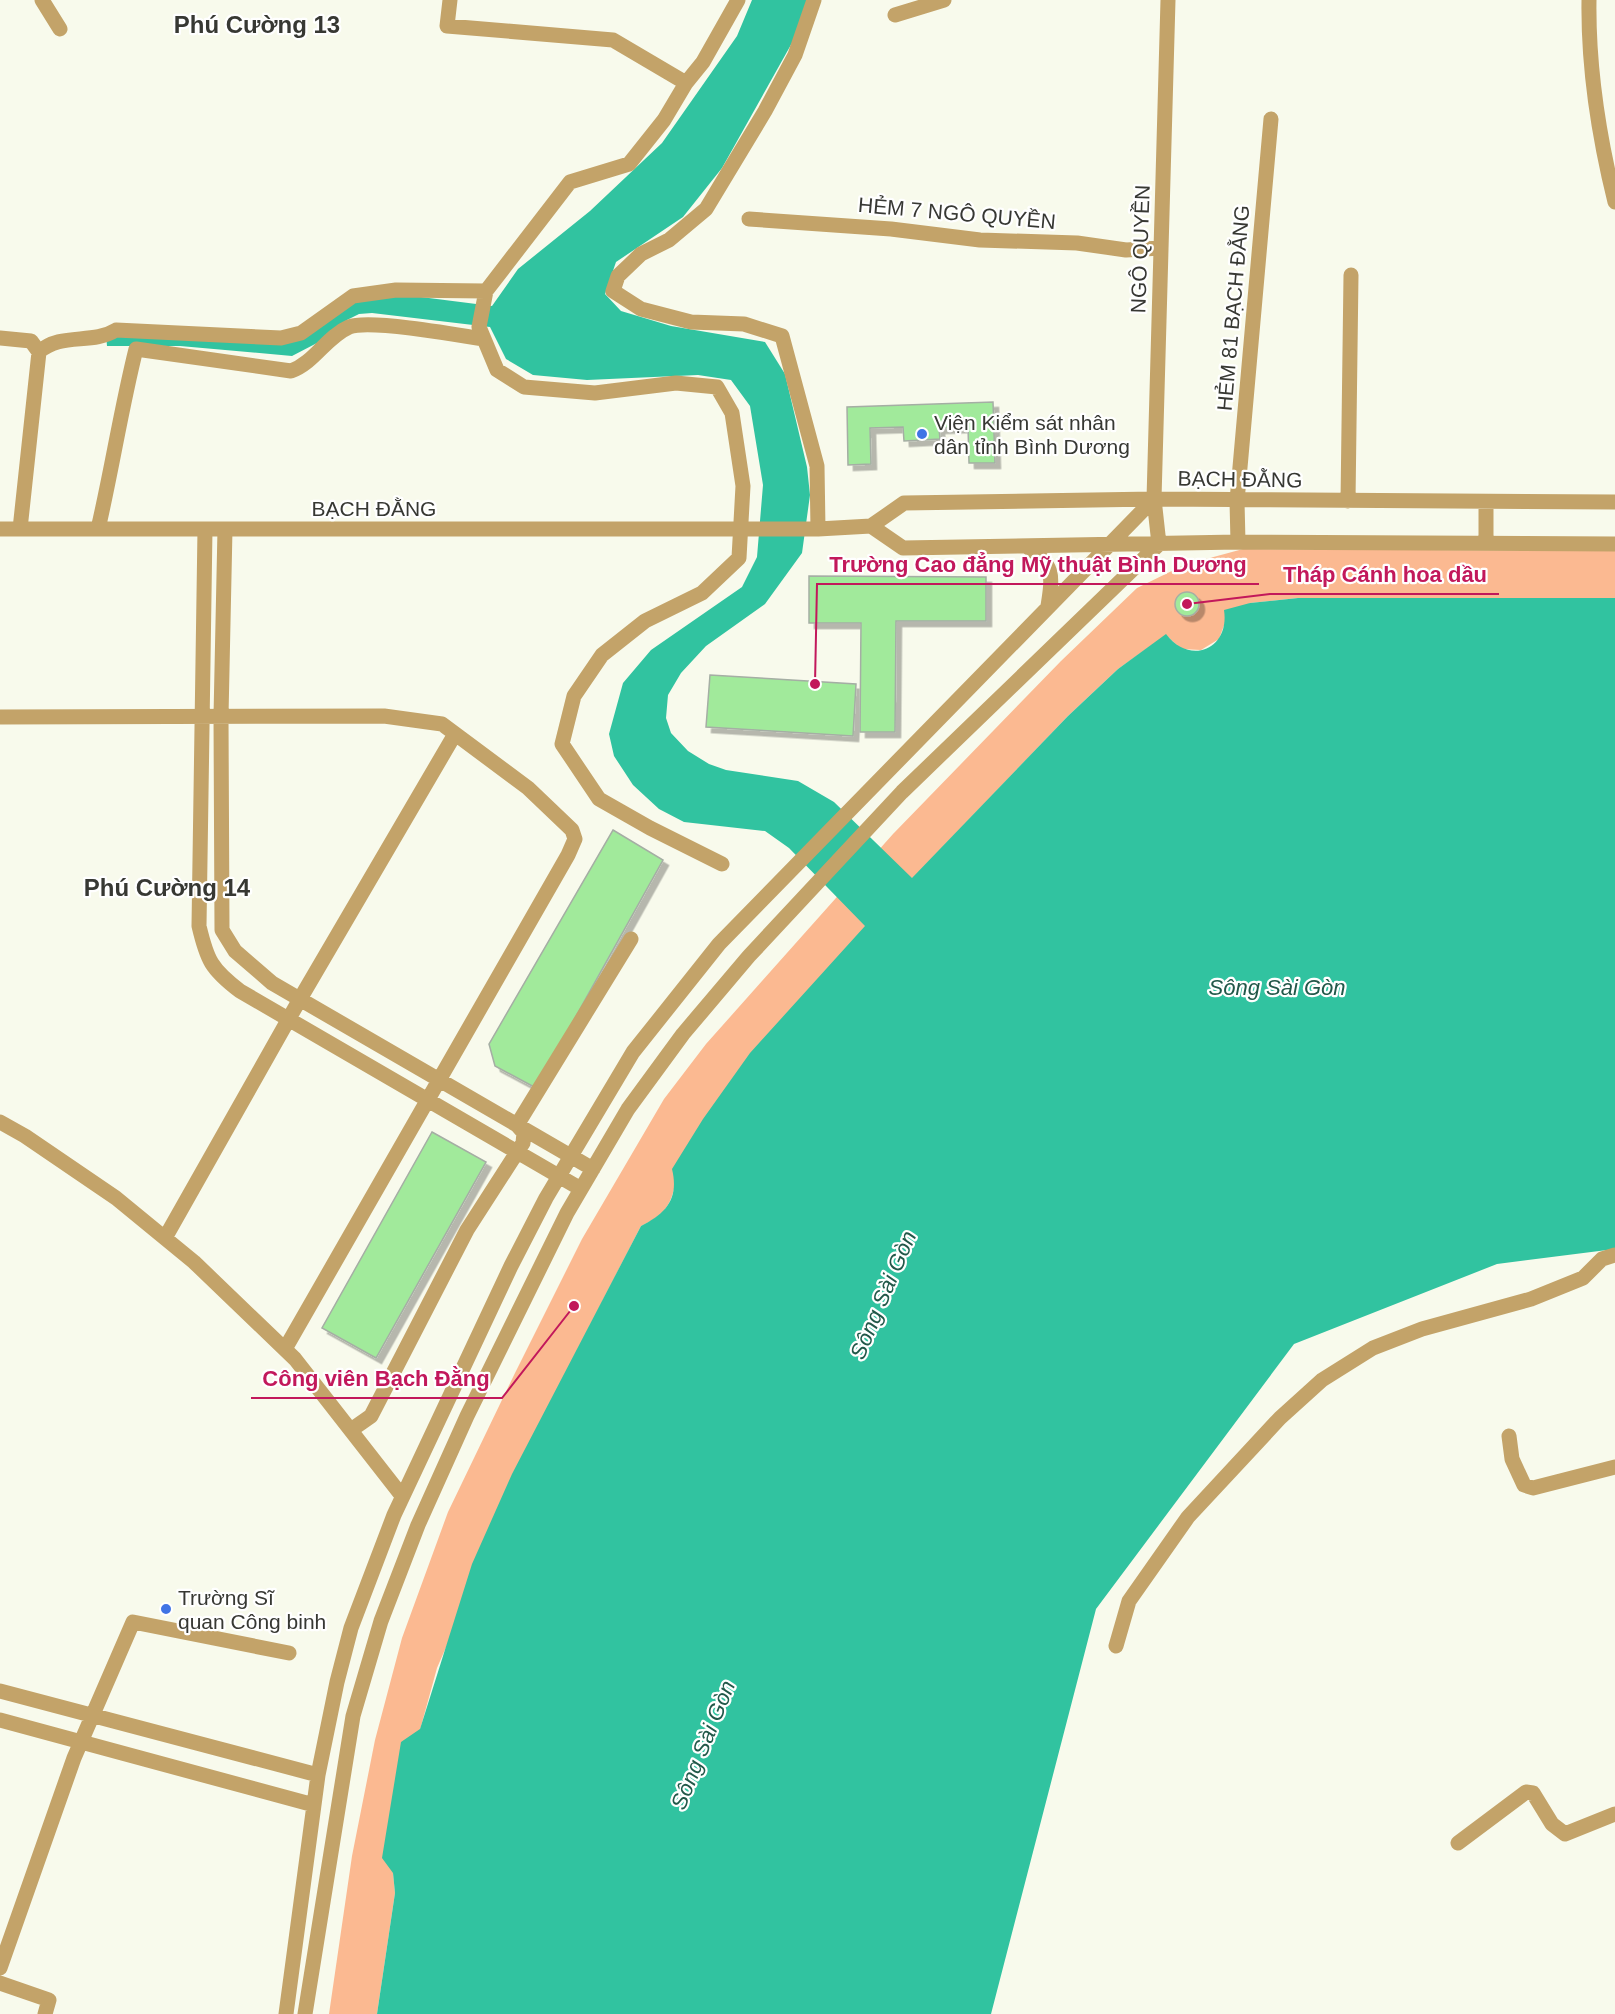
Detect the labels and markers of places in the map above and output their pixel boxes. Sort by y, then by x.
place label: Viện Kiểm sát nhân dân tỉnh Bình Dương [934,411,1130,458]
marker: Viện Kiểm sát nhân dân tỉnh Bình Dương [915,427,929,441]
callout: Trường Cao đẳng Mỹ thuật Bình Dương [817,544,1259,584]
callout: Tháp Cánh hoa dầu [1270,554,1499,594]
callout: Công viên Bạch Đằng [251,1358,502,1398]
place label: Trường Sĩ quan Công binh [178,1586,326,1633]
marker: Trường Sĩ quan Công binh [159,1602,173,1616]

